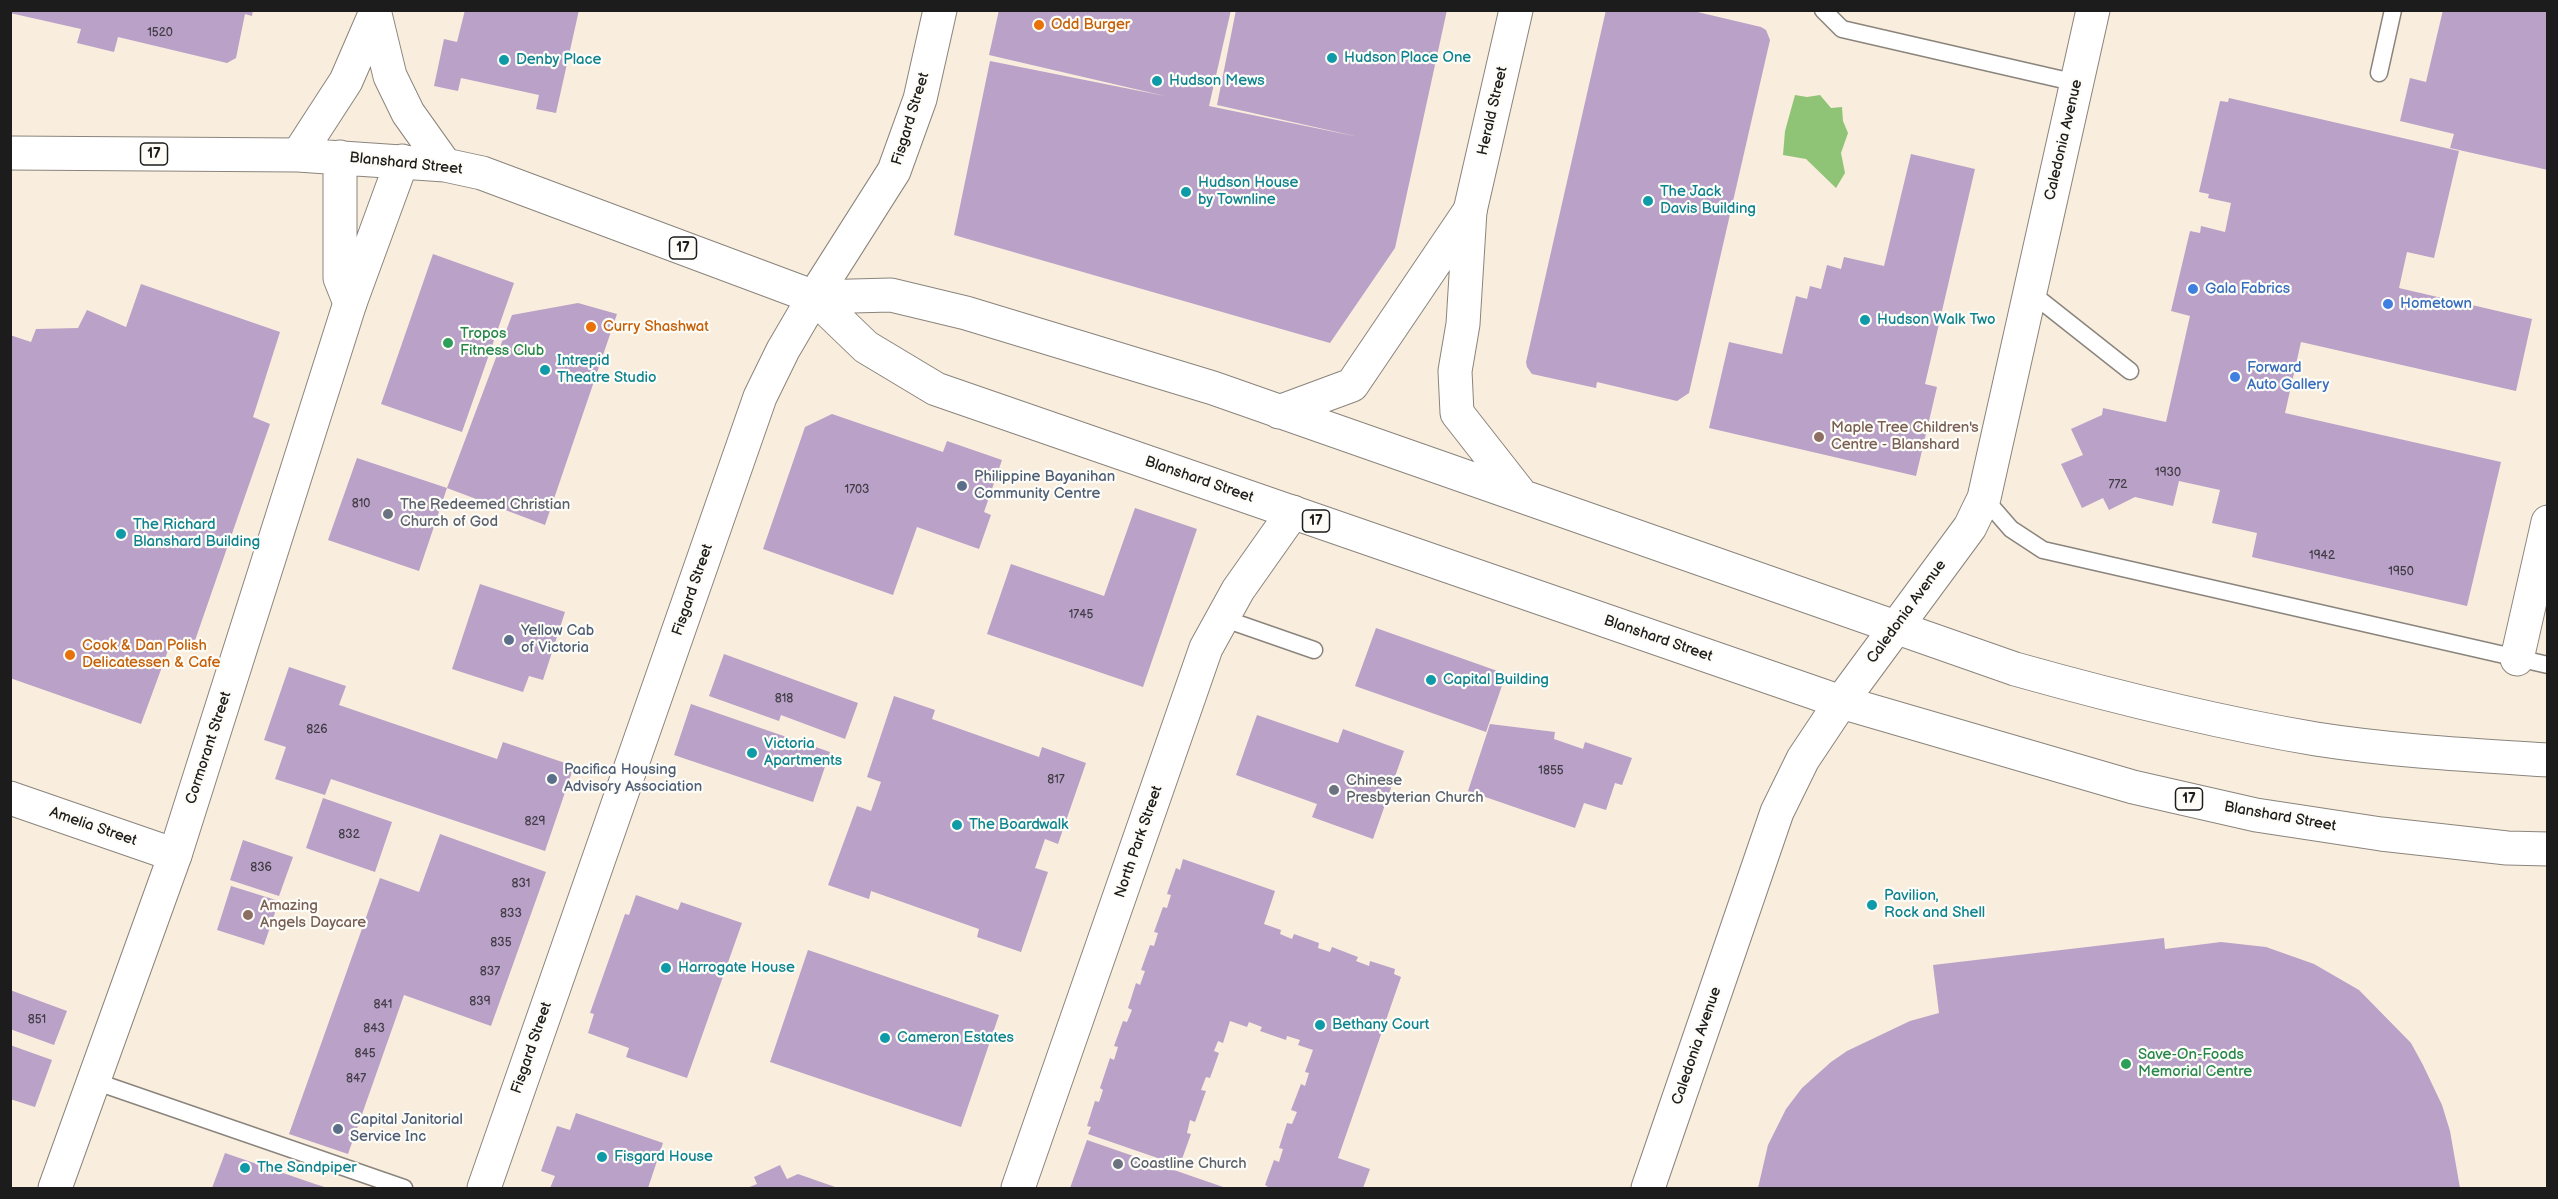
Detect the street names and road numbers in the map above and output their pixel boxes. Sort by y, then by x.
street label: Herald Street [1474,65,1512,157]
street label: Fisgard Street [888,70,934,168]
street label: Caledonia Avenue [2041,78,2087,202]
road number: 17 [140,143,168,165]
street label: Blanshard Street [349,149,463,179]
road number: 17 [670,237,696,259]
street label: Blanshard Street [1142,453,1256,507]
road number: 17 [1302,510,1330,532]
street label: Fisgard Street [669,542,717,638]
street label: Caledonia Avenue [1863,557,1951,667]
street label: Blanshard Street [1601,612,1715,666]
street label: Cormorant Street [182,689,236,807]
street label: North Park Street [1111,783,1167,901]
road number: 17 [2176,788,2202,810]
street label: Blanshard Street [2222,798,2338,836]
street label: Amelia Street [47,804,139,850]
street label: Caledonia Avenue [1668,985,1726,1107]
street label: Fisgard Street [508,1000,556,1096]

